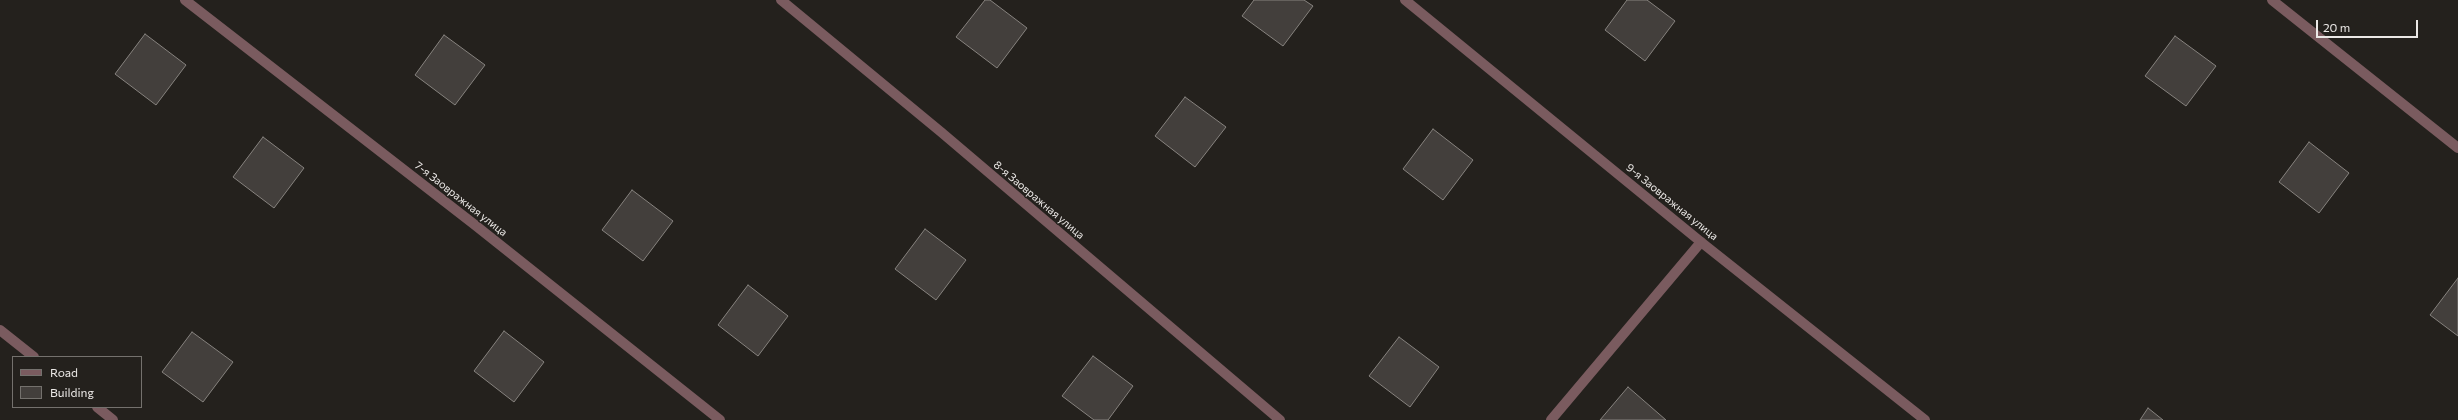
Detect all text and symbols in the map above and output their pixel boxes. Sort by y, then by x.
scale bar [2318,12,2420,38]
text: 20 m [2323,20,2350,34]
street label: 8-я Заовражная улица [991,158,1087,242]
street label: 7-я Заовражная улица [412,159,510,239]
street label: 9-я Заовражная улица [1623,161,1721,243]
legend [12,356,142,408]
text: Road [50,365,78,379]
text: Building [50,385,94,399]

